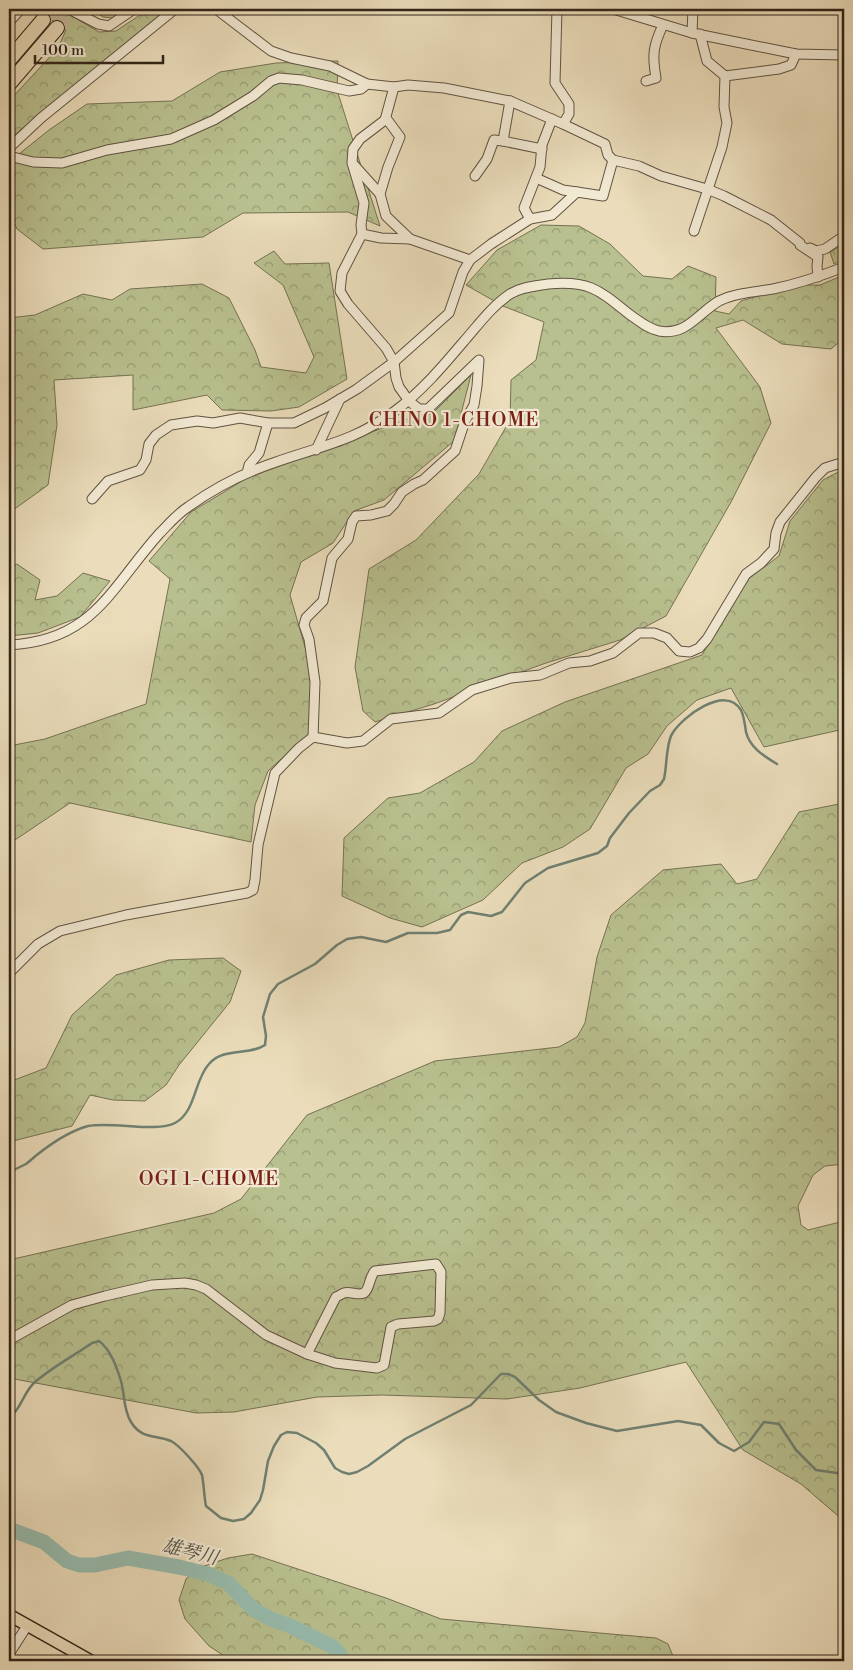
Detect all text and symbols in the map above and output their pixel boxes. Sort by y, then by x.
scale bar [35,32,162,64]
text: 100 m [42,41,84,60]
district label: CHINO 1-CHOME [369,408,539,432]
district label: OGI 1-CHOME [139,1167,279,1191]
water label: 雄琴川 [159,1533,222,1571]

